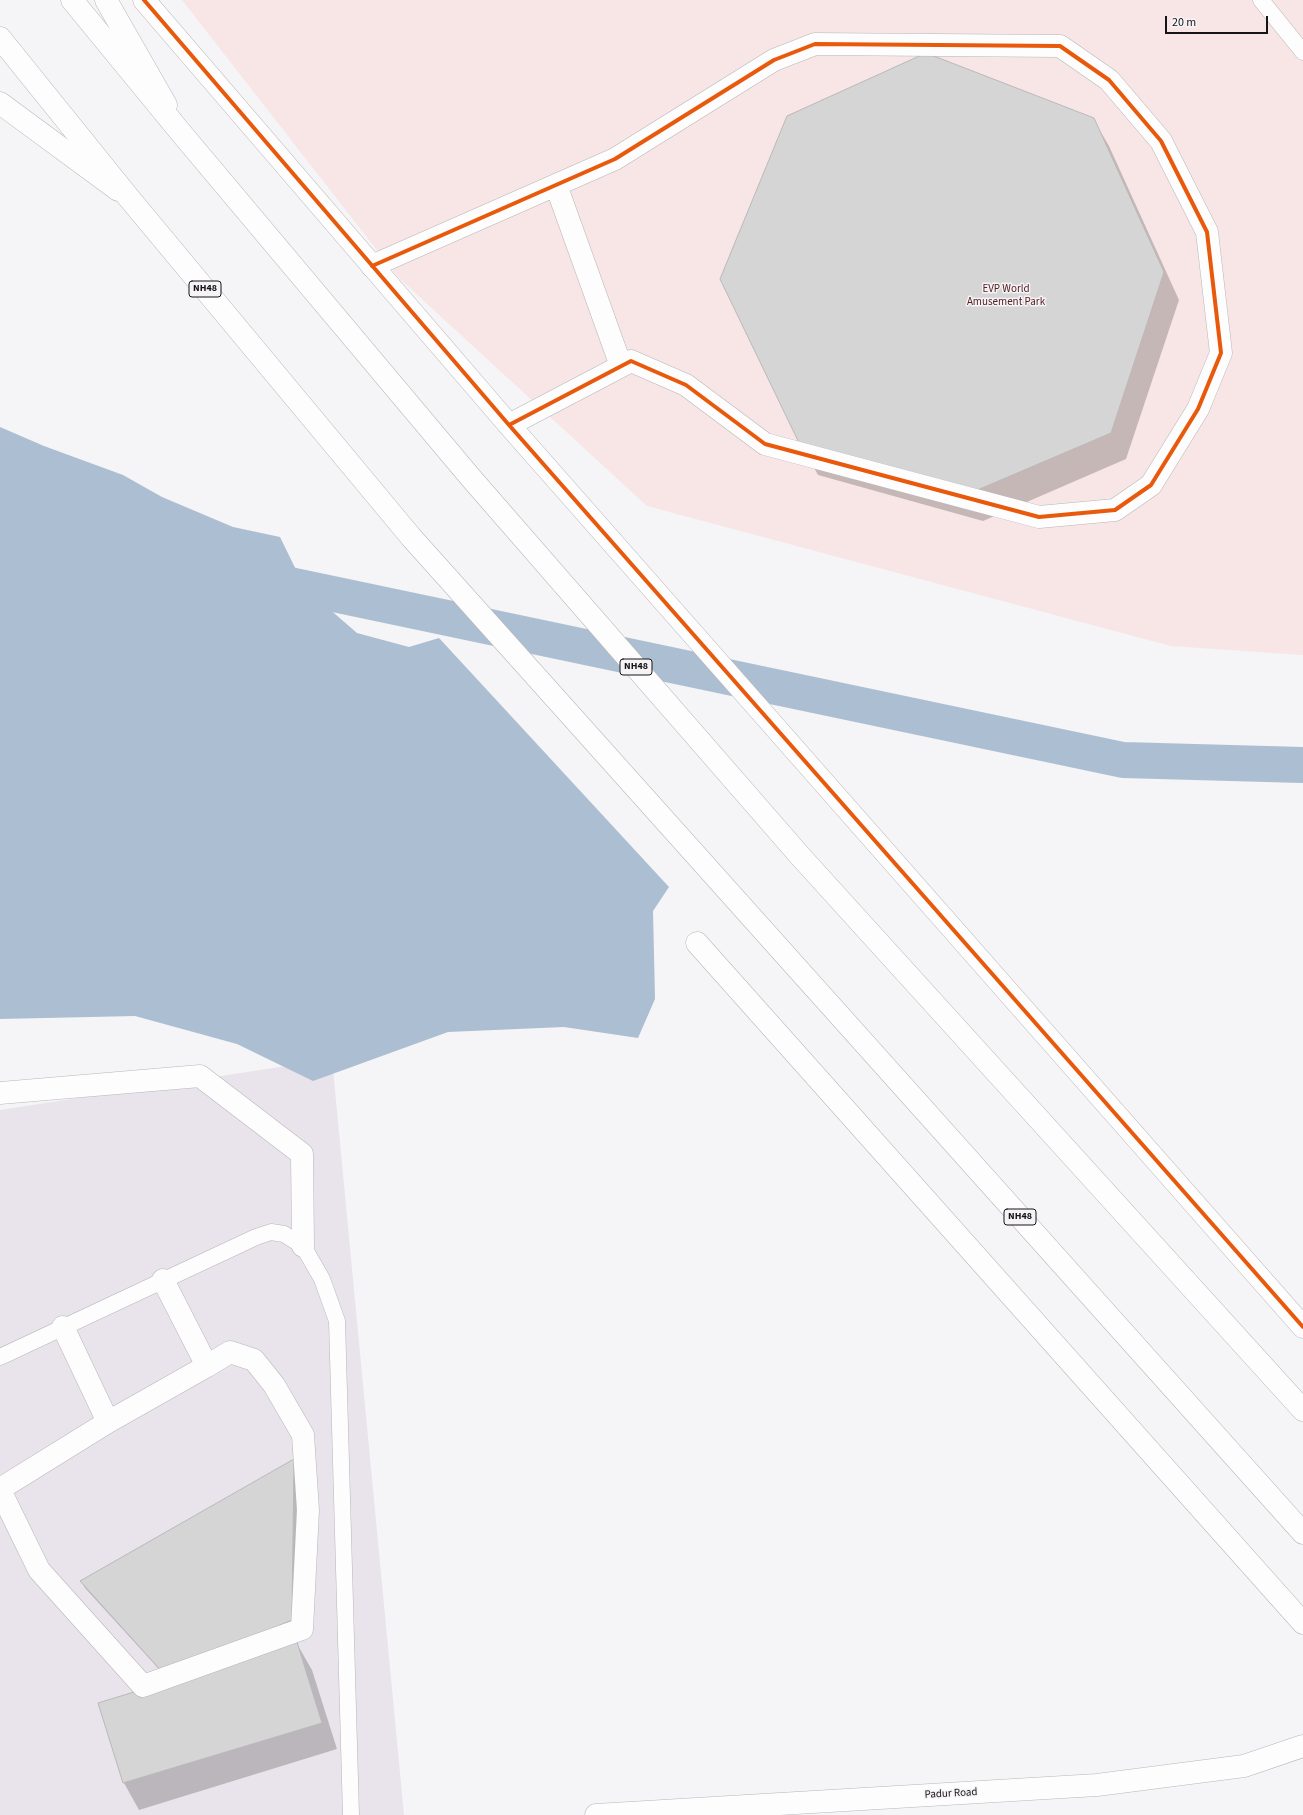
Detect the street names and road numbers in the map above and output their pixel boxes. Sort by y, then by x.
road number: NH48 [189,281,221,297]
road number: NH48 [620,659,652,675]
road number: NH48 [1004,1209,1036,1225]
street label: Padur Road [924,1786,978,1802]

